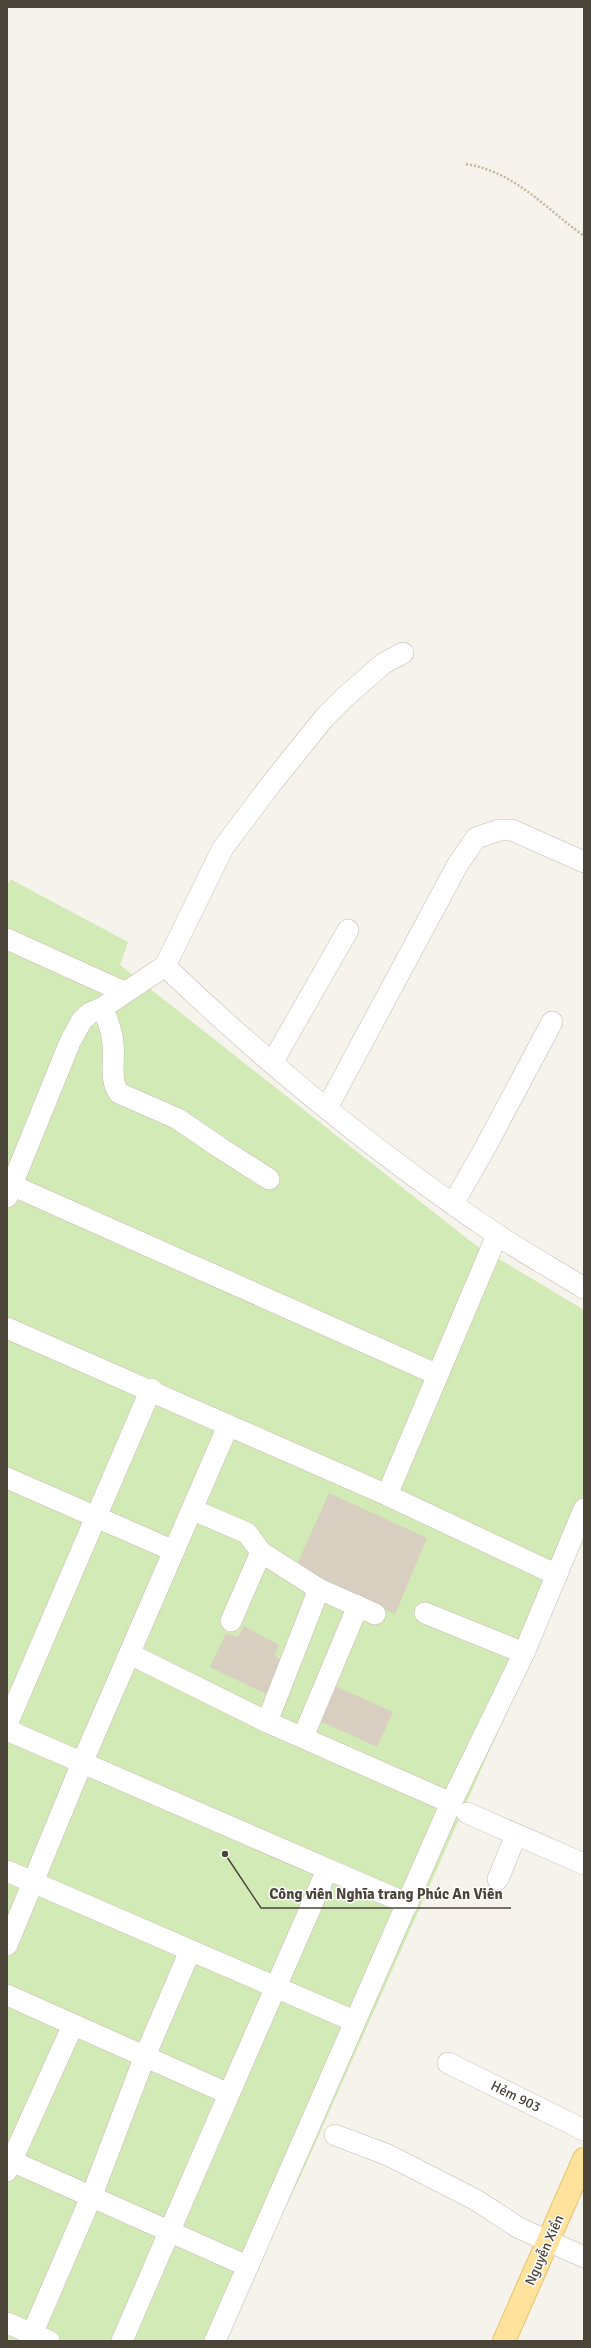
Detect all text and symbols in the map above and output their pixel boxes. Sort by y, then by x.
callout: Công viên Nghĩa trang Phúc An Viên [261,1881,511,1908]
text: Công viên Nghĩa trang Phúc An Viên [269,1885,503,1903]
street label: Hẻm 903 [488,2077,543,2116]
street label: Nguyễn Xiển [521,2212,568,2288]

